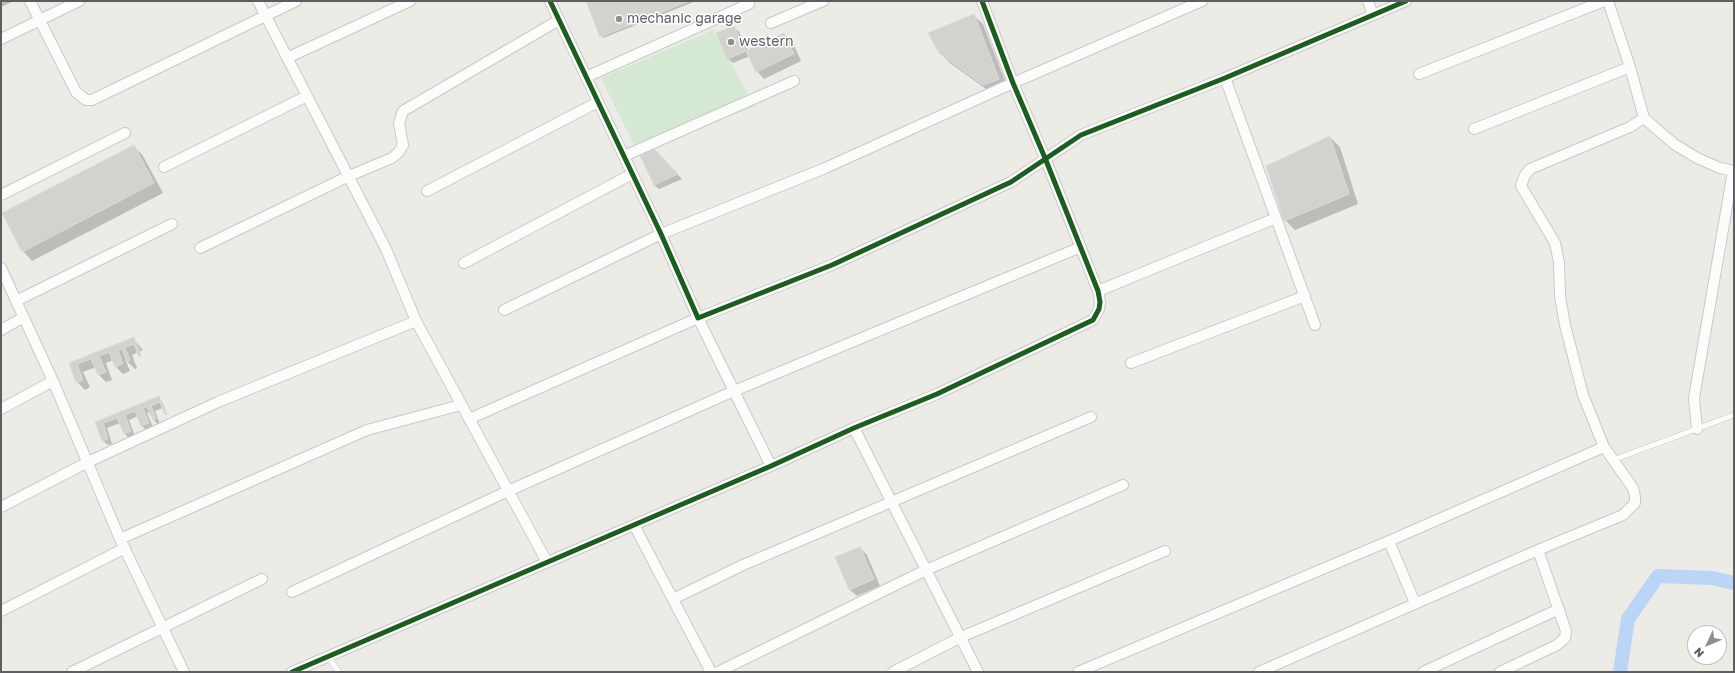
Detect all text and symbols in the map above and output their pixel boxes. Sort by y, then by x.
place label: mechanic garage [627,11,742,27]
marker: mechanic garage [614,14,624,24]
place label: western [739,34,794,50]
marker: western [726,37,736,47]
north arrow [1687,625,1727,665]
text: N [1691,645,1706,661]

